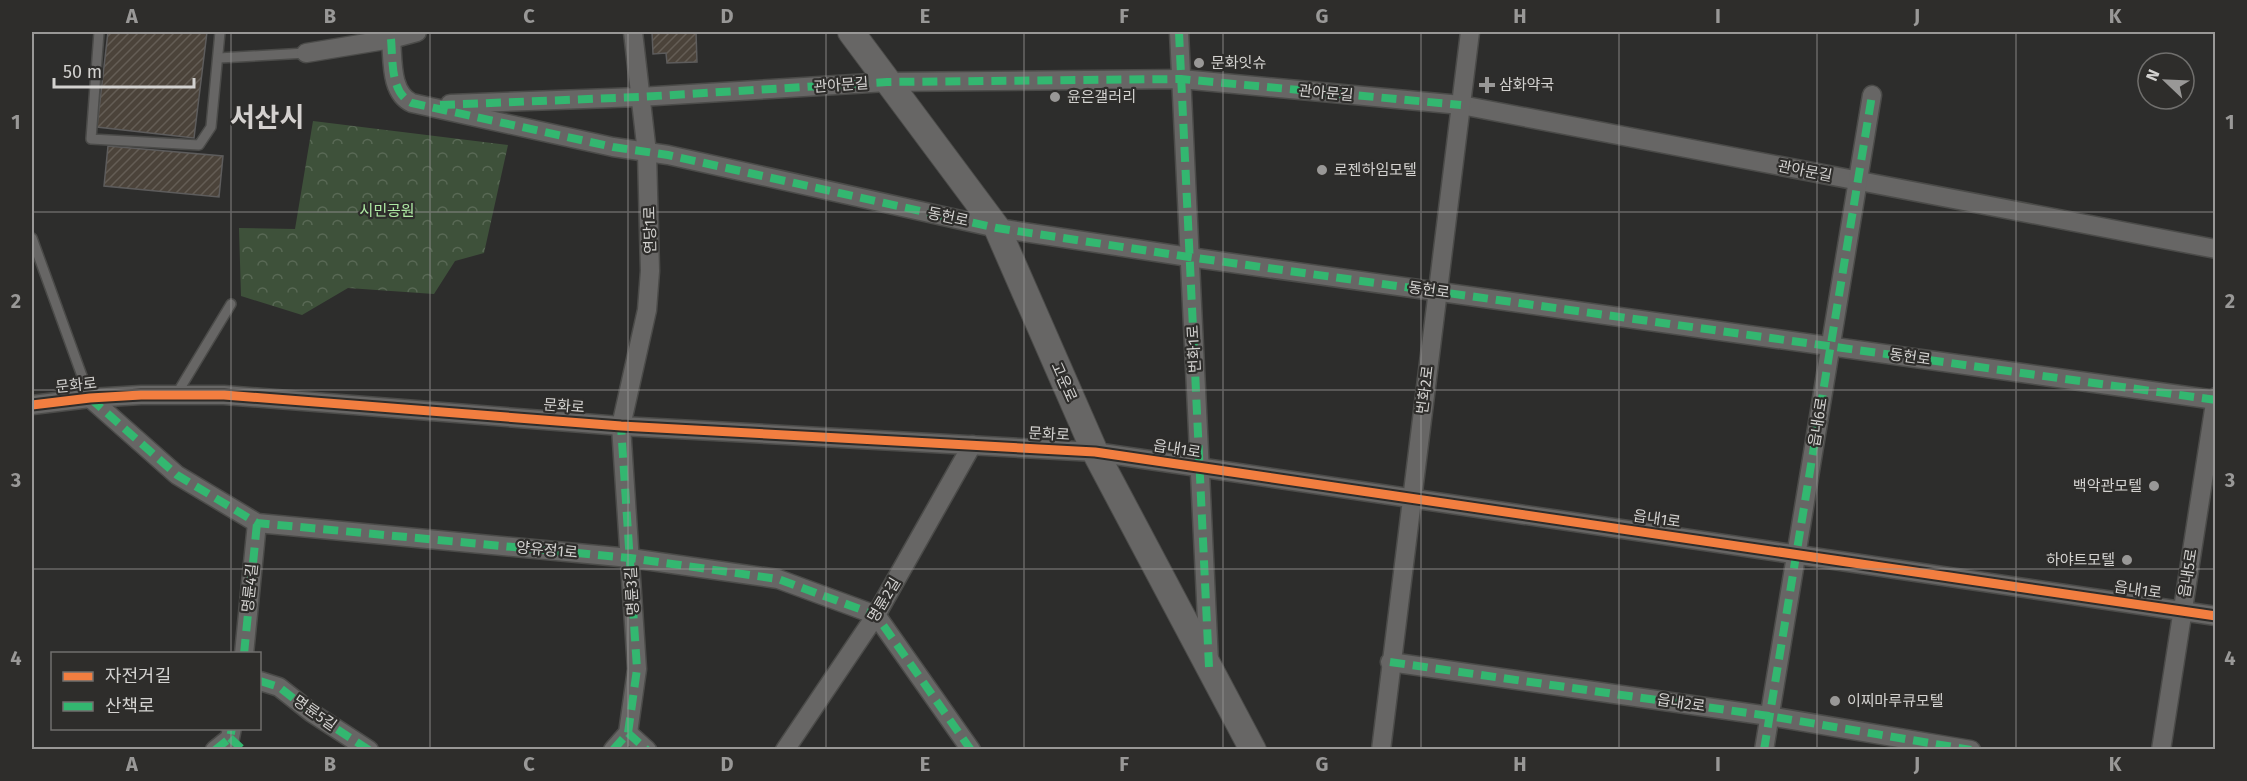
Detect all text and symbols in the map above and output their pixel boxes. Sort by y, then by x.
text: A [125,4,139,28]
text: B [324,4,336,28]
text: C [523,4,535,28]
text: D [720,4,734,28]
text: E [920,4,930,28]
text: F [1119,4,1129,28]
text: G [1316,4,1328,28]
text: H [1513,4,1527,28]
text: I [1715,4,1721,28]
text: J [1913,4,1920,28]
text: K [2109,4,2122,28]
scale bar [54,51,194,89]
north arrow [2136,51,2196,111]
place label: 문화잇슈 [1211,54,1266,72]
marker: 문화잇슈 [1192,56,1206,70]
text: 50 m [63,61,102,83]
text: N [2142,67,2163,84]
street label: 관아문길 [813,74,869,96]
place label: 삼화약국 [1499,76,1554,94]
marker: 삼화약국 [1480,78,1494,92]
street label: 관아문길 [1298,82,1354,104]
place label: 윤은갤러리 [1067,88,1136,106]
marker: 윤은갤러리 [1048,90,1062,104]
district label: 서산시 [230,102,304,134]
text: 1 [11,110,21,134]
text: 1 [2225,110,2235,134]
street label: 관아문길 [1776,157,1834,185]
place label: 로젠하임모텔 [1334,161,1417,179]
marker: 로젠하임모텔 [1315,163,1329,177]
park label: 시민공원 [359,202,415,220]
street label: 동헌로 [926,204,970,230]
street label: 연당1로 [641,206,659,254]
street label: 동헌로 [1407,278,1451,302]
text: 2 [11,289,21,313]
text: 2 [2225,289,2235,313]
street label: 번화1로 [1184,325,1204,373]
street label: 동헌로 [1888,345,1932,369]
street label: 고운로 [1047,359,1081,405]
street label: 번화2로 [1413,365,1437,415]
street label: 문화로 [54,374,98,396]
street label: 문화로 [543,396,585,416]
street label: 읍내6로 [1805,396,1831,448]
street label: 문화로 [1028,424,1070,444]
street label: 읍내1로 [1152,436,1202,462]
text: 3 [10,468,21,492]
text: 3 [2224,468,2235,492]
place label: 백악관모텔 [2073,477,2142,495]
marker: 백악관모텔 [2147,479,2161,493]
street label: 읍내1로 [1632,507,1682,531]
street label: 양유정1로 [515,538,579,562]
street label: 읍내5로 [2175,547,2201,599]
place label: 하야트모텔 [2046,551,2115,569]
marker: 하야트모텔 [2120,553,2134,567]
street label: 명륜4길 [238,562,262,614]
street label: 명륜3길 [622,566,642,616]
street label: 명륜2길 [864,574,904,626]
street label: 읍내1로 [2113,578,2163,602]
text: 4 [10,646,22,670]
text: 4 [2224,646,2236,670]
legend [51,652,261,730]
text: 자전거길 [105,665,171,687]
street label: 읍내2로 [1656,691,1706,715]
street label: 명륜5길 [290,692,340,734]
place label: 이찌마루큐모텔 [1847,692,1944,710]
marker: 이찌마루큐모텔 [1828,694,1842,708]
text: 산책로 [105,695,155,717]
text: A [125,752,139,776]
text: B [324,752,336,776]
text: C [523,752,535,776]
text: D [720,752,734,776]
text: E [920,752,930,776]
text: F [1119,752,1129,776]
text: G [1316,752,1328,776]
text: H [1513,752,1527,776]
text: I [1715,752,1721,776]
text: J [1913,752,1920,776]
text: K [2109,752,2122,776]

